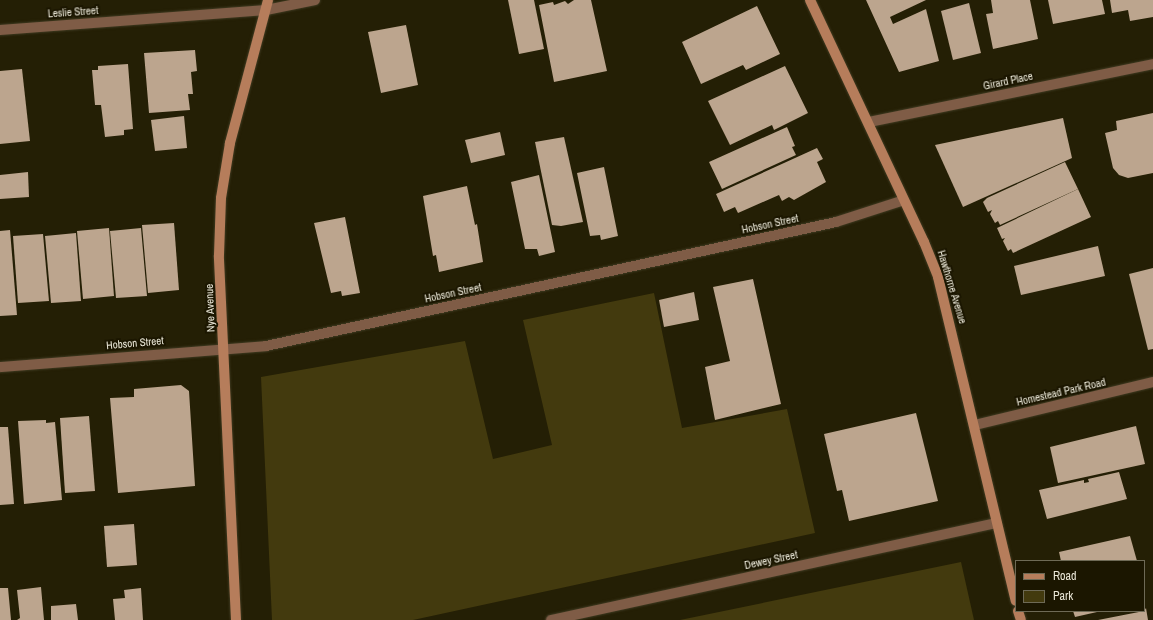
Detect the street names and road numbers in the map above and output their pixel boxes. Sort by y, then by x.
street label: Leslie Street [47,4,99,20]
street label: Girard Place [982,69,1034,93]
street label: Hobson Street [740,212,800,236]
street label: Hawthorne Avenue [934,248,970,326]
street label: Hobson Street [423,281,483,305]
street label: Nye Avenue [203,283,217,333]
street label: Hobson Street [106,334,164,352]
street label: Homestead Park Road [1015,375,1107,409]
street label: Dewey Street [743,548,799,572]

